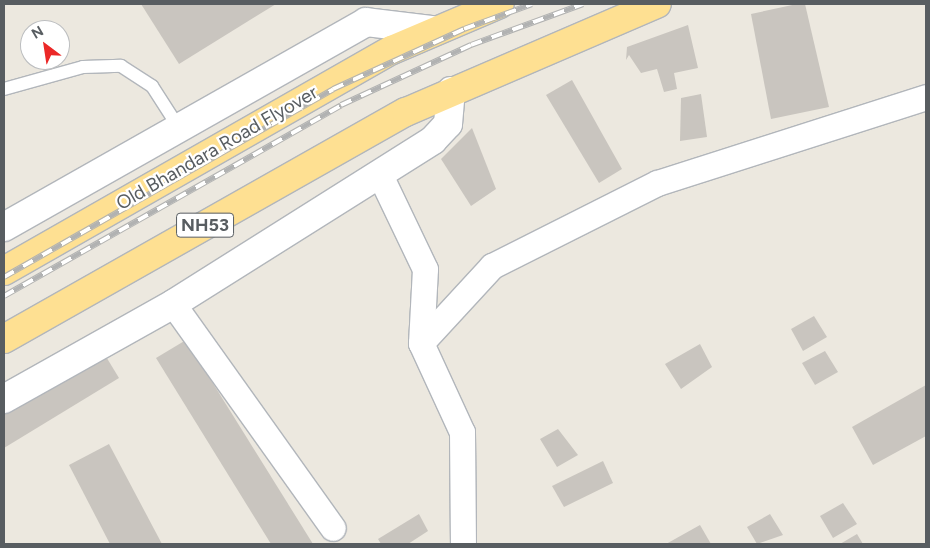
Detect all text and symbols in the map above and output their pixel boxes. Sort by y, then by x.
north arrow [20,20,70,70]
text: N [29,23,47,43]
street label: Old Bhandara Road Flyover [112,81,322,215]
road number: NH53 [175,210,235,240]

